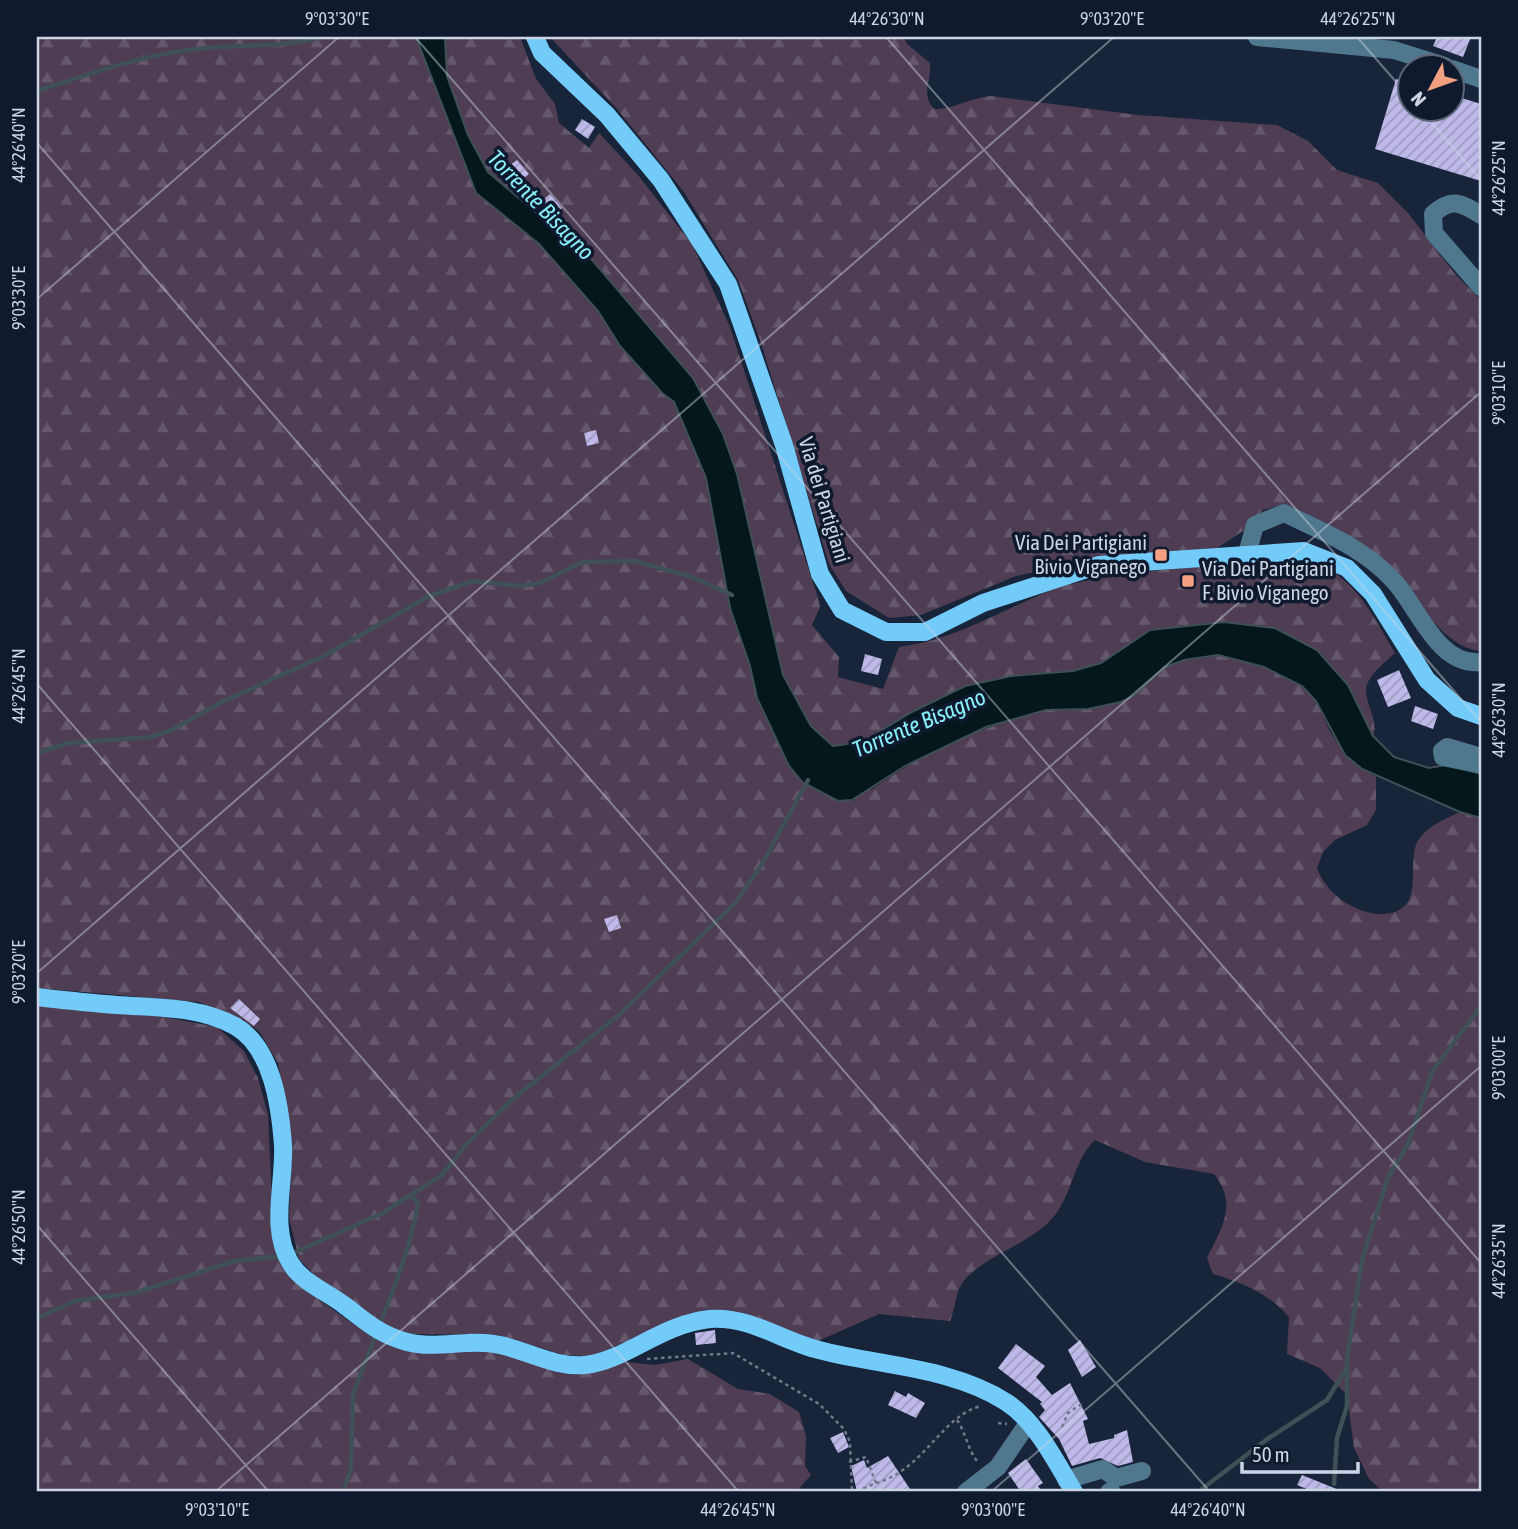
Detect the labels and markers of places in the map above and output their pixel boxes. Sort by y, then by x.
place label: Via Dei Partigiani Bivio Viganego [1015,530,1147,578]
marker: Via Dei Partigiani Bivio Viganego [1153,547,1169,563]
place label: Via Dei Partigiani F. Bivio Viganego [1202,556,1334,604]
marker: Via Dei Partigiani F. Bivio Viganego [1180,573,1196,589]

